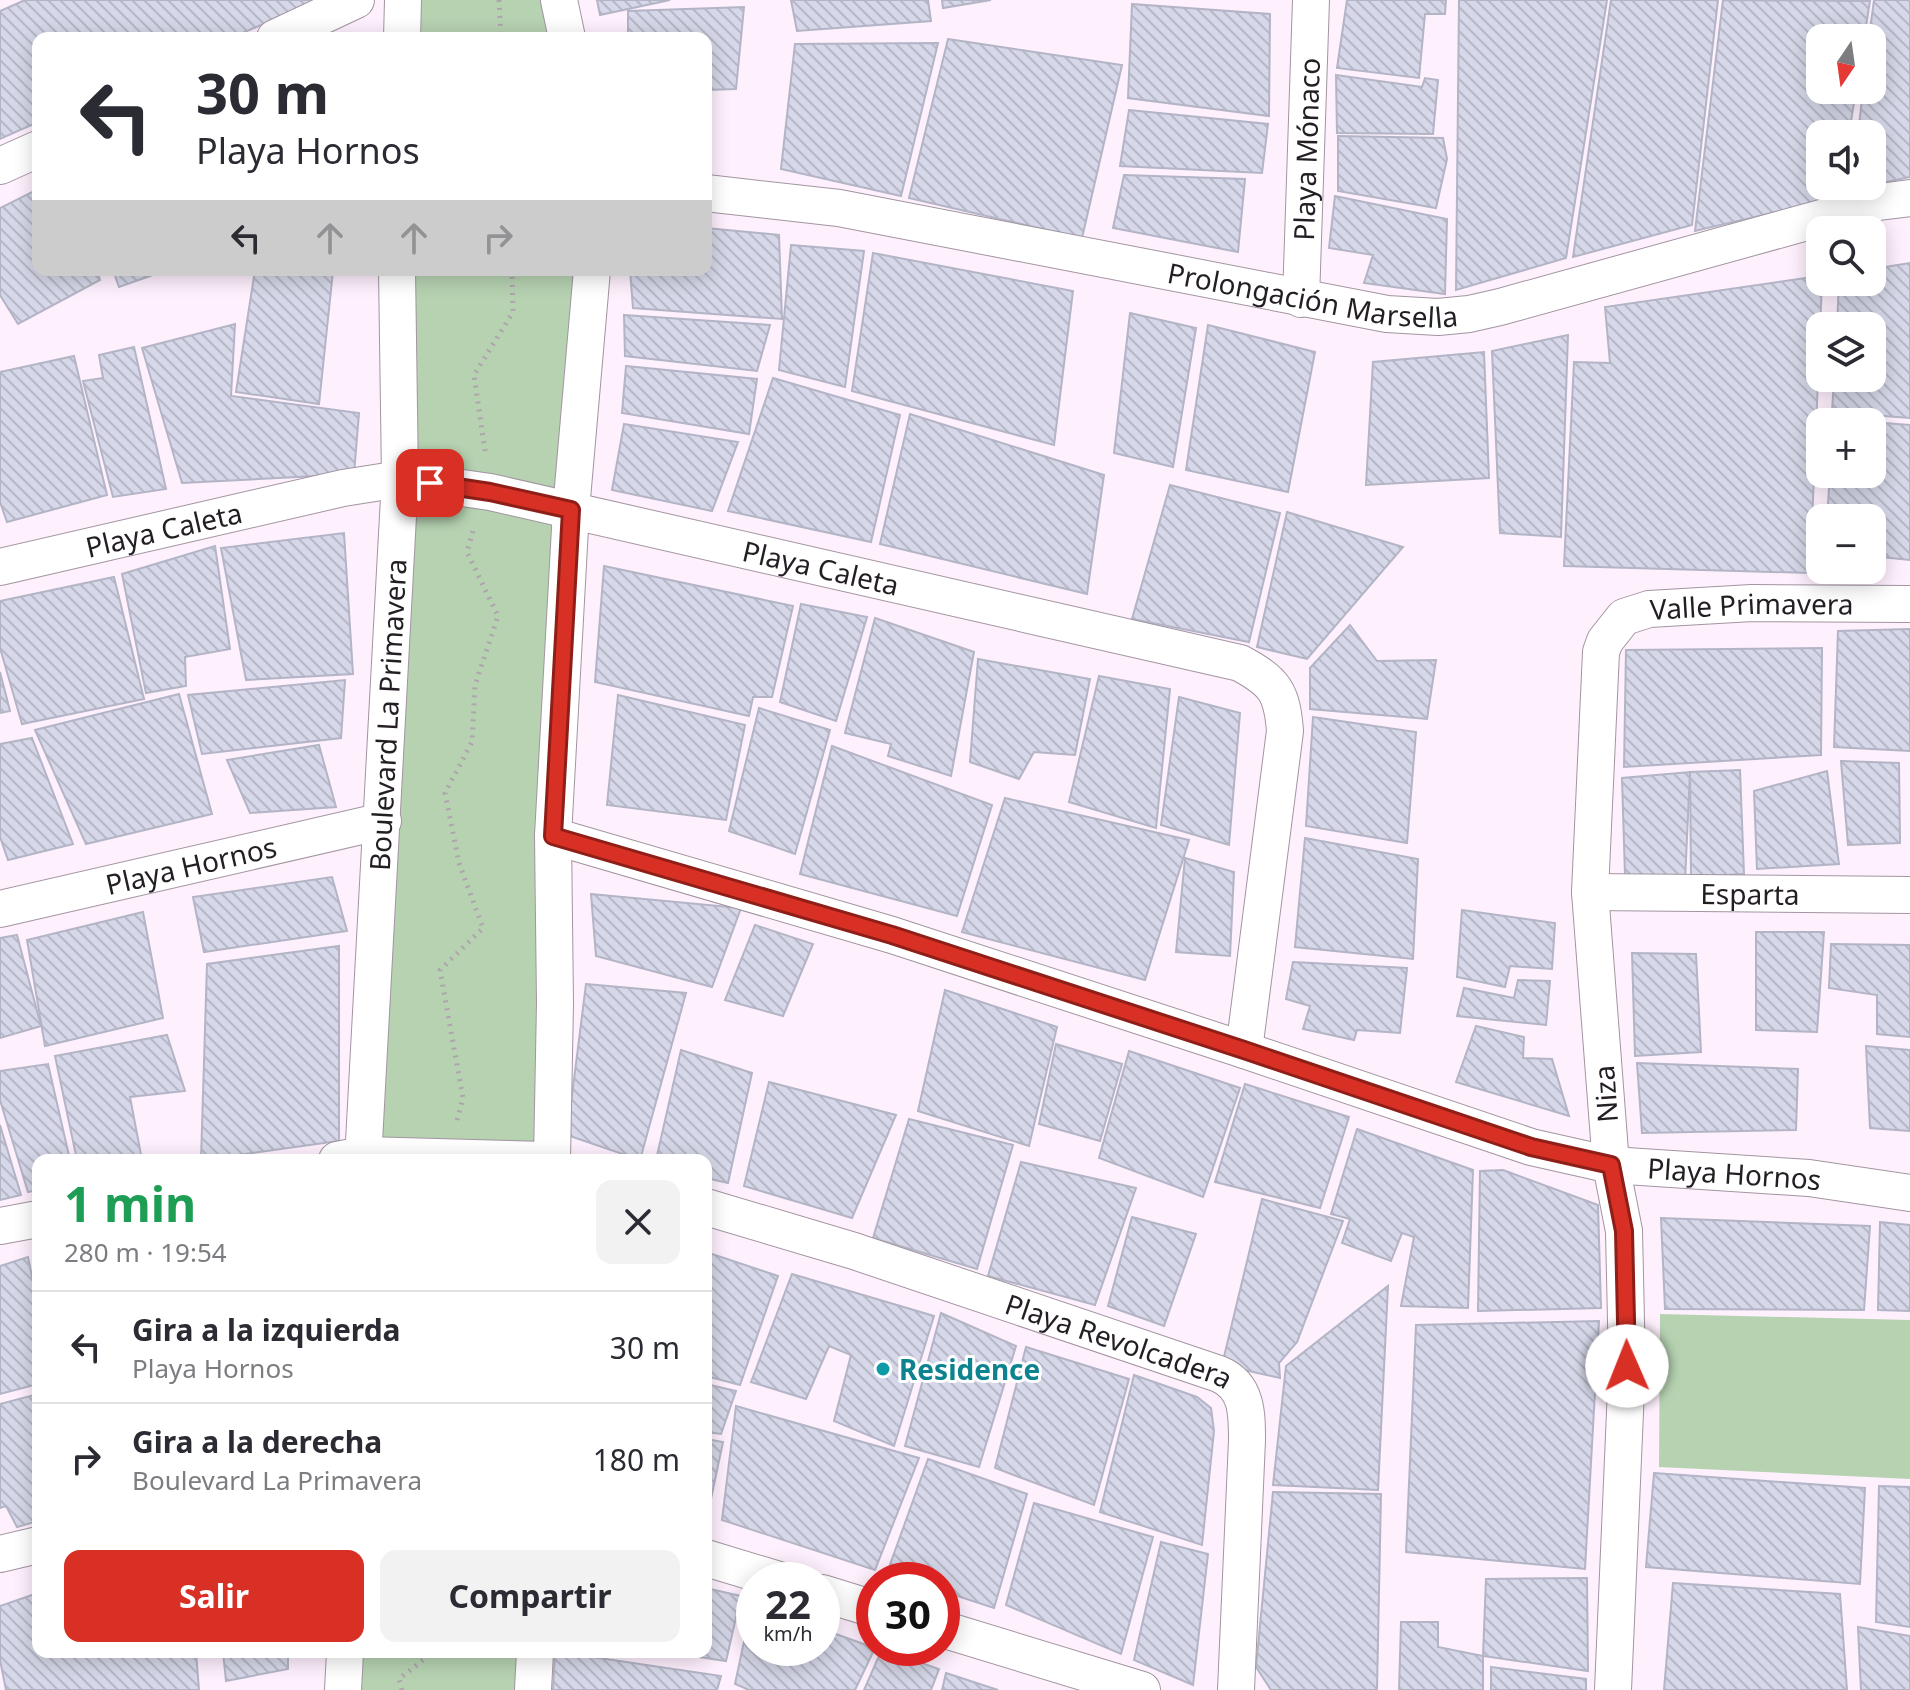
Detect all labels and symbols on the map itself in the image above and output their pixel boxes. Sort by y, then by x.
north arrow [1806,24,1886,104]
street label: Playa Mónaco [1284,57,1328,241]
street label: Prolongación Marsella [1165,253,1460,336]
pin [396,449,464,517]
street label: Playa Caleta [82,493,246,566]
street label: Playa Caleta [739,531,903,604]
street label: Boulevard La Primavera [360,558,415,872]
street label: Valle Primavera [1649,584,1854,628]
street label: Playa Hornos [102,827,280,903]
street label: Esparta [1700,874,1800,913]
street label: Niza [1584,1064,1626,1124]
street label: Playa Hornos [1646,1148,1824,1199]
street label: Playa Revolcadera [1000,1284,1240,1397]
position arrow [1585,1324,1669,1408]
place label: Residence [899,1350,1040,1388]
marker: Residence [874,1360,892,1378]
speed limit sign: 30 [856,1562,960,1666]

